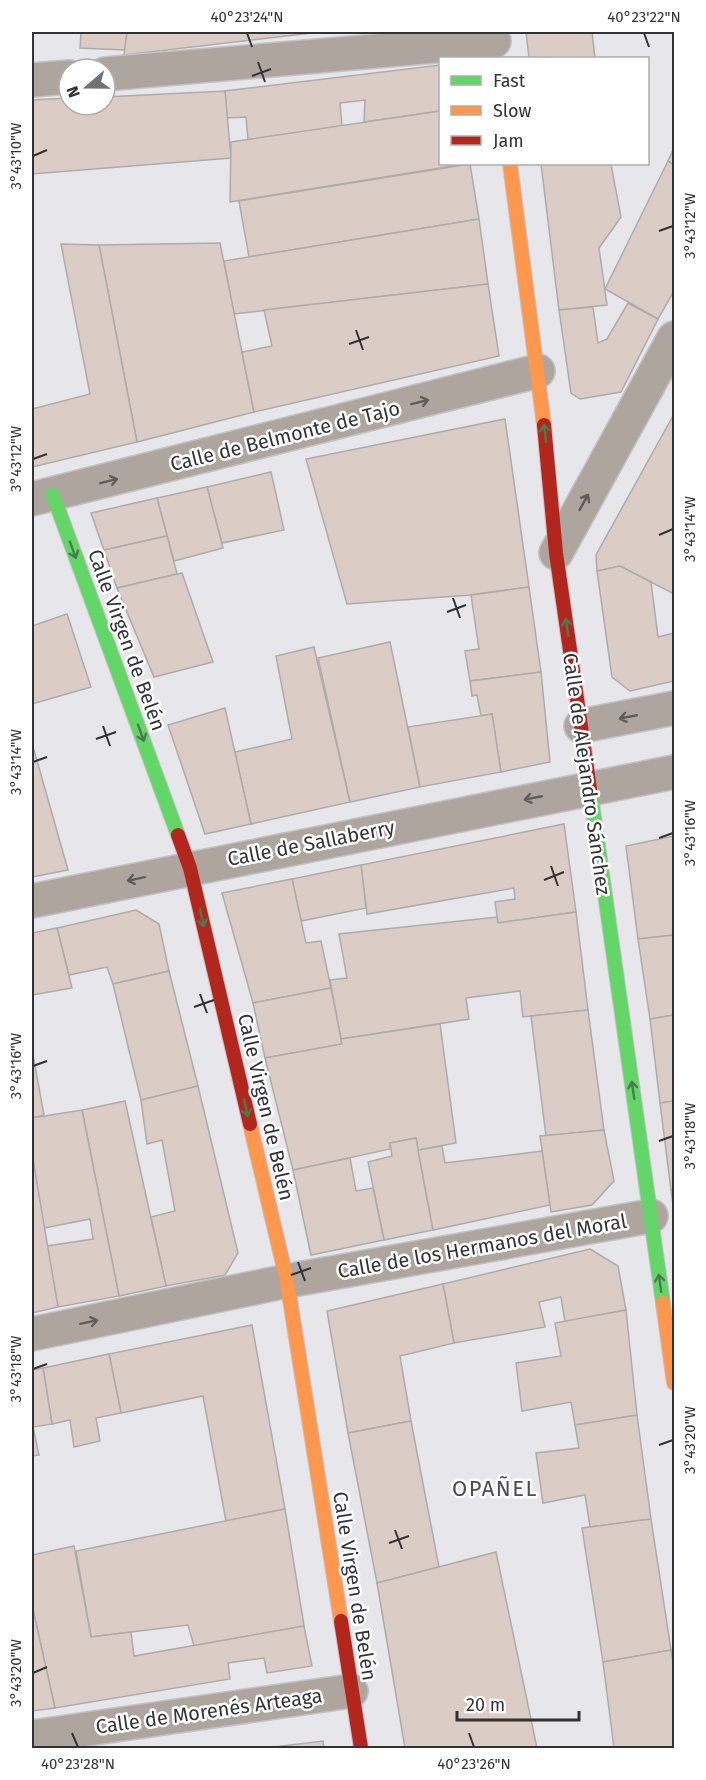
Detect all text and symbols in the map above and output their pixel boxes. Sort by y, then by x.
text: 40°23'24"N [211,8,283,26]
text: 40°23'22"N [607,8,681,26]
north arrow [57,57,117,117]
legend [439,57,649,165]
text: Fast [493,70,526,92]
text: N [63,84,84,100]
text: Slow [493,100,532,122]
text: 3°43'10"W [7,122,25,189]
text: Jam [493,130,524,152]
text: 3°43'12"W [681,192,699,259]
one-way arrow [410,395,429,407]
street label: Calle de Belmonte de Tajo [168,396,402,476]
one-way arrow [539,424,550,444]
text: 3°43'12"W [7,425,25,492]
one-way arrow [99,475,118,486]
one-way arrow [579,493,590,511]
text: 3°43'14"W [681,495,699,562]
one-way arrow [68,540,79,559]
street label: Calle Virgen de Belén [83,546,171,734]
one-way arrow [561,617,572,637]
street label: Calle de Alejandro Sánchez [558,651,616,897]
one-way arrow [618,712,638,723]
one-way arrow [136,723,147,742]
text: 3°43'14"W [7,728,25,795]
one-way arrow [524,793,543,805]
text: 3°43'16"W [681,799,699,866]
street label: Calle de Sallaberry [225,815,397,871]
one-way arrow [127,874,146,885]
one-way arrow [197,908,208,927]
street label: Calle Virgen de Belén [233,1011,299,1203]
text: 3°43'16"W [7,1032,25,1099]
one-way arrow [627,1081,638,1101]
one-way arrow [241,1098,253,1117]
text: 3°43'18"W [681,1102,699,1169]
street label: Calle de los Hermanos del Moral [336,1209,628,1283]
one-way arrow [655,1274,666,1294]
one-way arrow [78,1316,98,1327]
text: 3°43'18"W [7,1335,25,1402]
text: 3°43'20"W [681,1405,699,1474]
district label: OPAÑEL [452,1475,538,1502]
street label: Calle Virgen de Belén [328,1490,382,1682]
text: 3°43'20"W [7,1638,25,1707]
street label: Calle de Morenés Arteaga [94,1683,324,1739]
scale bar [457,1684,578,1722]
text: 20 m [466,1694,505,1716]
text: 40°23'28"N [41,1755,115,1773]
text: 40°23'26"N [437,1755,511,1773]

